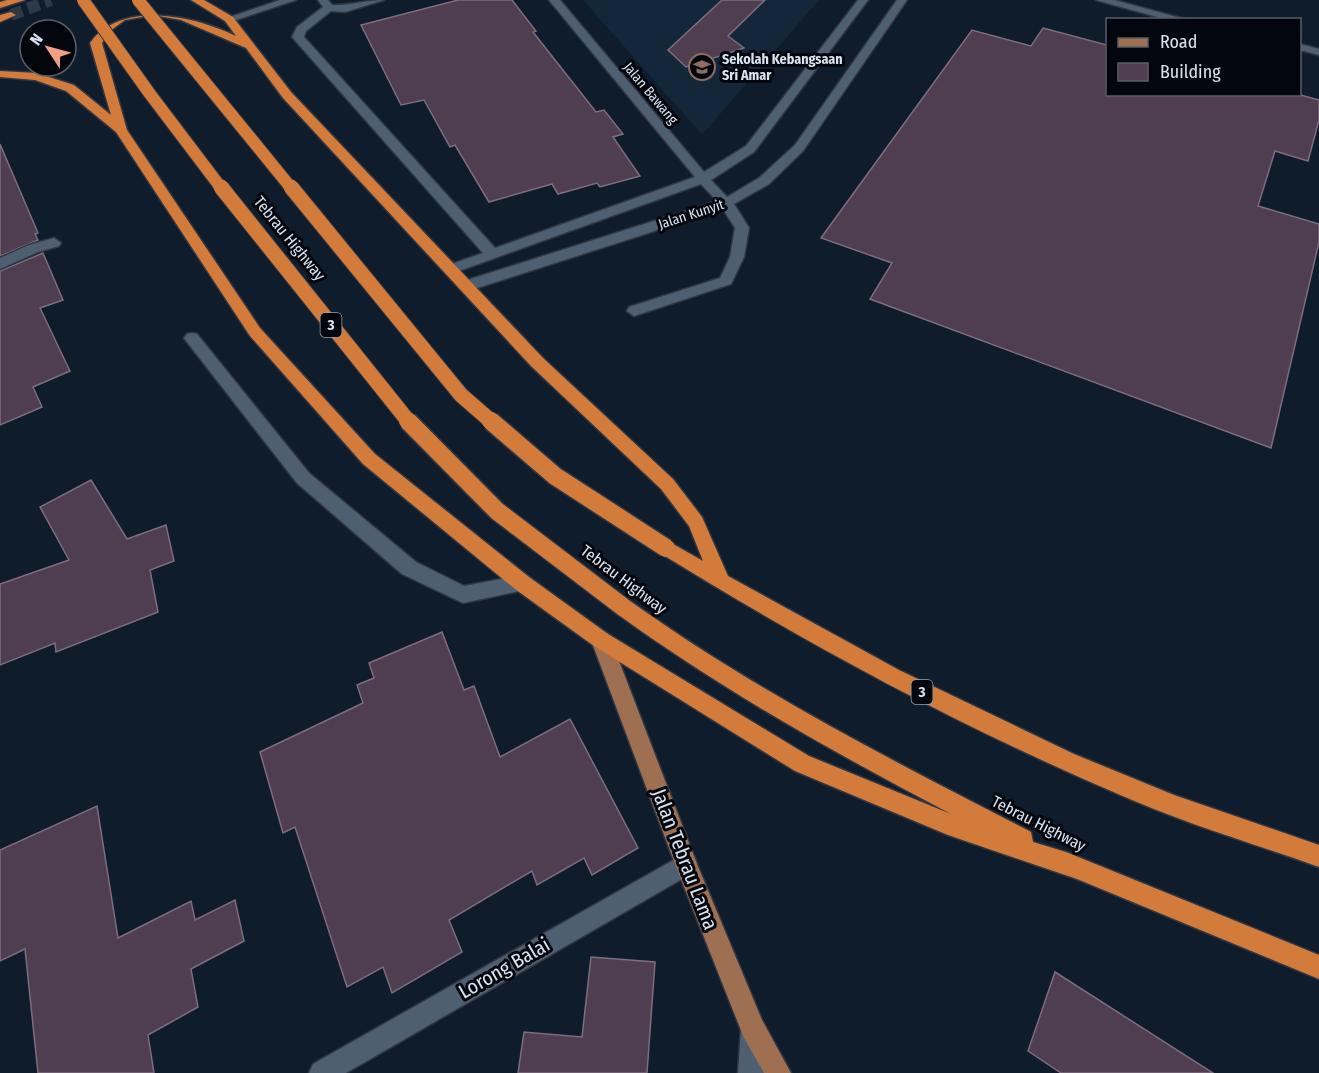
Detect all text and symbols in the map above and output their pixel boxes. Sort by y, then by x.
north arrow [18,18,78,78]
legend [1106,18,1301,96]
text: N [26,30,47,49]
text: Road [1160,31,1197,53]
place label: Sekolah Kebangsaan Sri Amar [722,51,843,84]
school or university icon: Sekolah Kebangsaan Sri Amar [687,52,717,82]
street label: Jalan Bawang [620,59,682,128]
text: Building [1160,61,1221,83]
street label: Tebrau Highway [250,192,330,285]
street label: Jalan Kunyit [656,196,726,233]
road number: 3 [320,313,342,337]
street label: Tebrau Highway [577,541,671,618]
road number: 3 [912,680,932,704]
street label: Jalan Tebrau Lama [647,785,723,933]
street label: Tebrau Highway [989,792,1090,856]
street label: Lorong Balai [454,932,554,1004]

